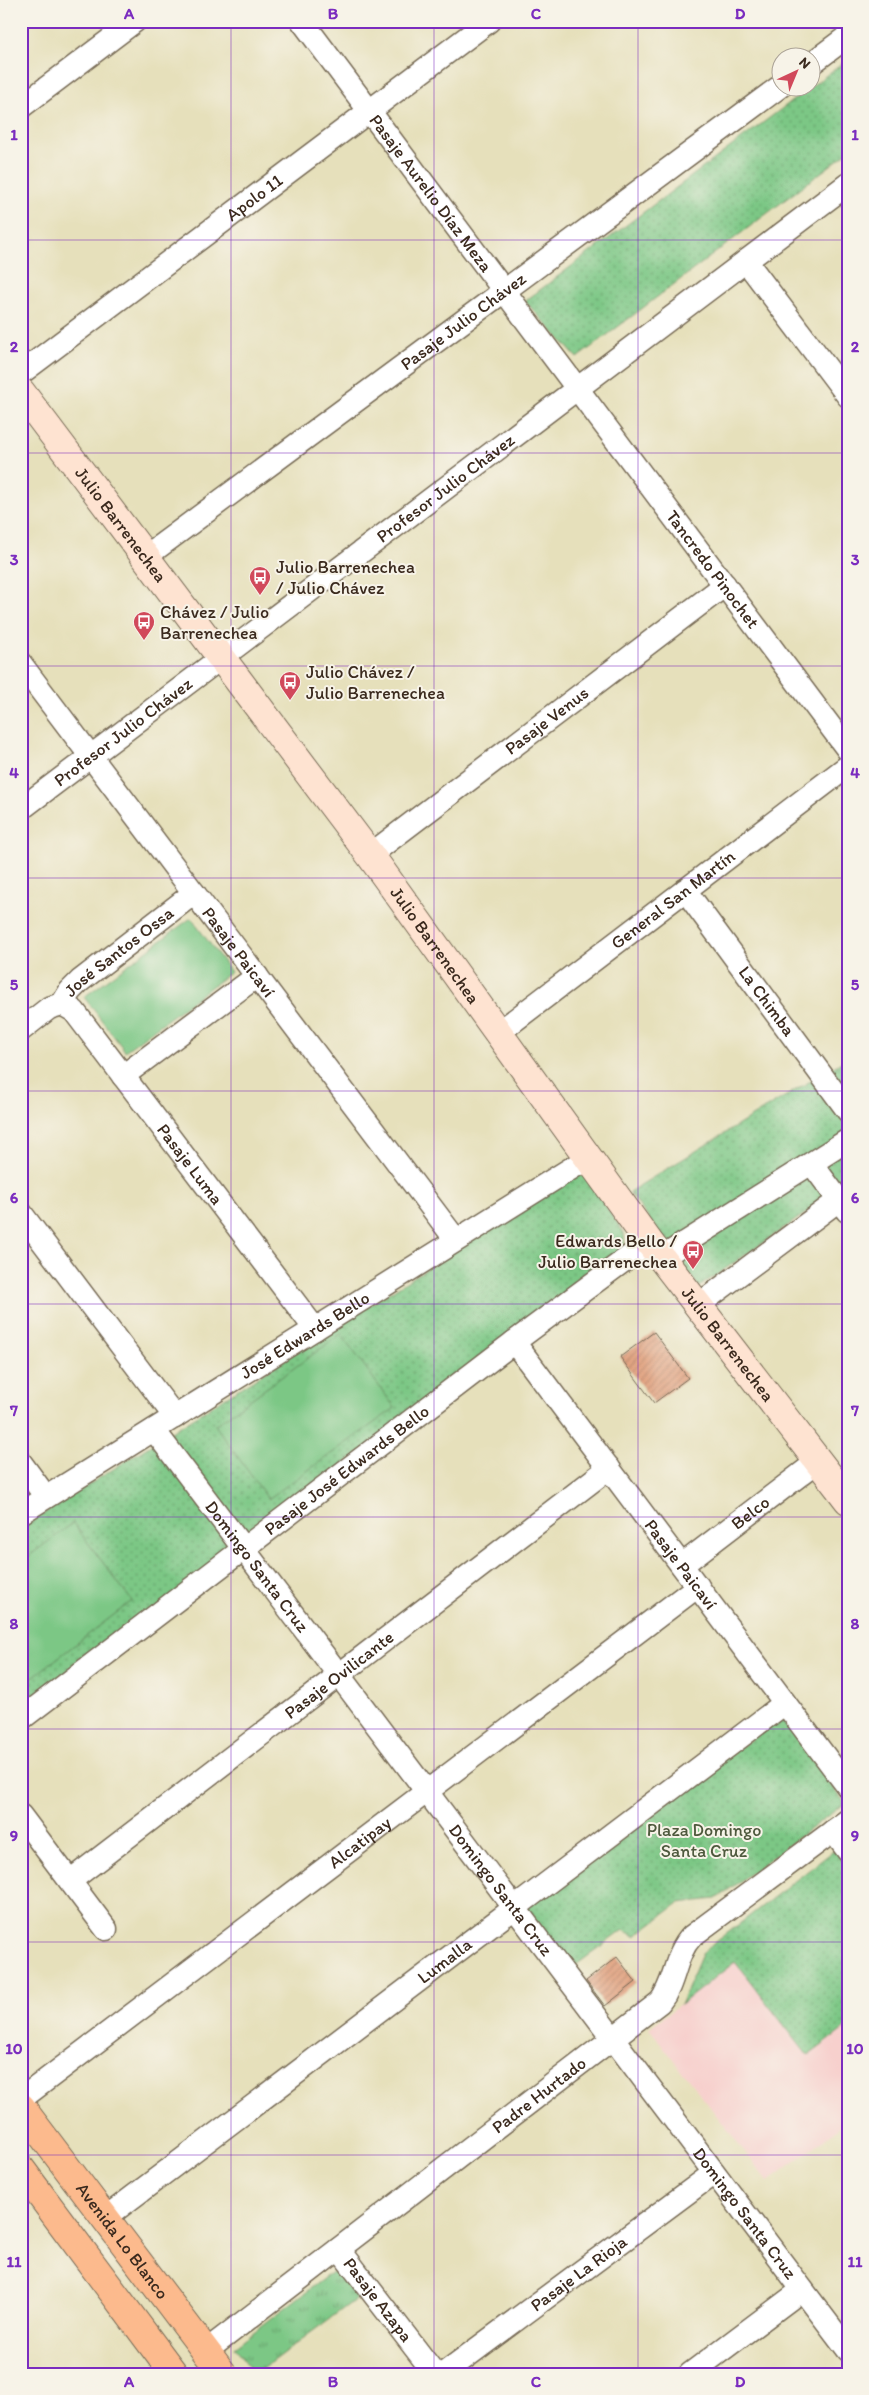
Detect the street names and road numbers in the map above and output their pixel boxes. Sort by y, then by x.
street label: Pasaje Aurelio Díaz Meza [365,110,498,277]
street label: Apolo 11 [222,169,287,226]
street label: Pasaje Julio Chávez [396,267,531,375]
street label: Profesor Julio Chávez [372,429,519,548]
street label: Julio Barrenechea [70,462,172,587]
street label: Tancredo Pinochet [661,506,764,633]
street label: Profesor Julio Chávez [50,673,197,791]
street label: Pasaje Venus [500,682,593,760]
street label: General San Martín [606,845,739,954]
street label: Julio Barrenechea [385,882,485,1008]
street label: José Santos Ossa [59,901,179,1002]
street label: Pasaje Paicaví [197,903,280,1002]
street label: La Chimba [734,962,800,1041]
street label: Pasaje Luma [152,1119,228,1209]
street label: Julio Barrenechea [677,1282,779,1406]
street label: José Edwards Bello [236,1287,374,1384]
street label: Pasaje José Edwards Bello [260,1400,434,1540]
street label: Belco [727,1491,774,1534]
street label: Domingo Santa Cruz [200,1496,314,1637]
street label: Pasaje Paicaví [640,1515,722,1614]
street label: Pasaje Ovilicante [280,1626,398,1724]
street label: Alcatipay [324,1811,396,1873]
street label: Domingo Santa Cruz [444,1820,558,1961]
street label: Lumalla [413,1933,477,1988]
street label: Padre Hurtado [487,2052,591,2138]
street label: Domingo Santa Cruz [688,2143,802,2284]
street label: Avenida Lo Blanco [71,2178,174,2304]
street label: Pasaje La Rioja [526,2230,632,2316]
street label: Pasaje Azapa [339,2253,418,2347]

